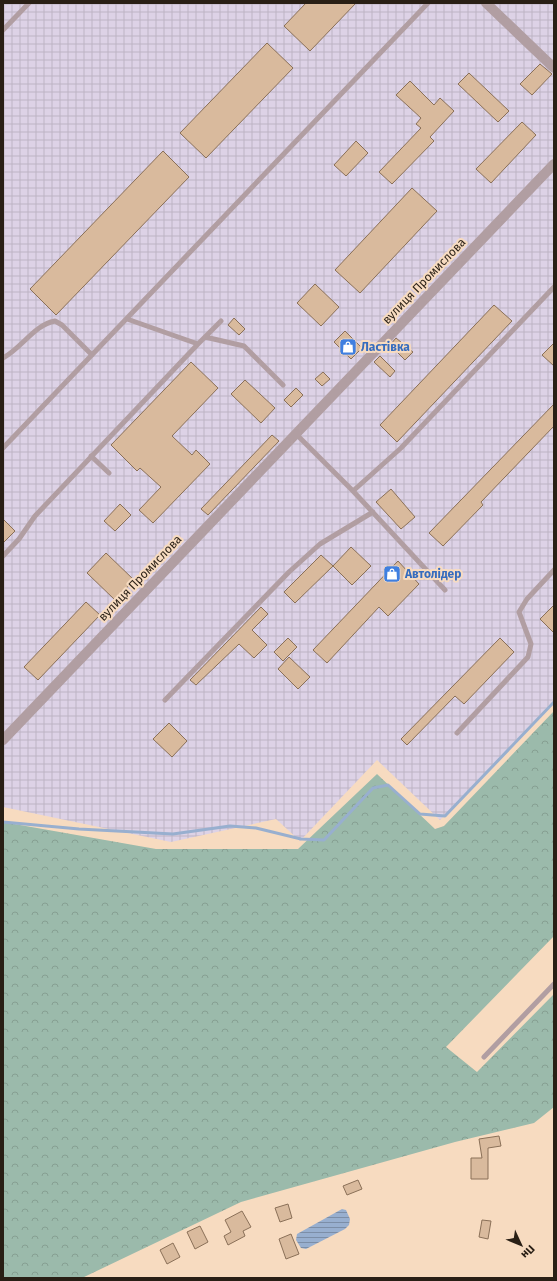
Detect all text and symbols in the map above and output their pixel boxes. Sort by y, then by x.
street label: вулиця Промислова [379,235,469,327]
shop icon: Ластівка [338,337,358,357]
place label: Ластівка [361,340,410,354]
street label: вулиця Промислова [95,532,185,624]
shop icon: Автолідер [382,564,402,584]
place label: Автолідер [404,567,461,581]
north arrow [501,1225,541,1265]
text: Пн [518,1242,537,1261]

